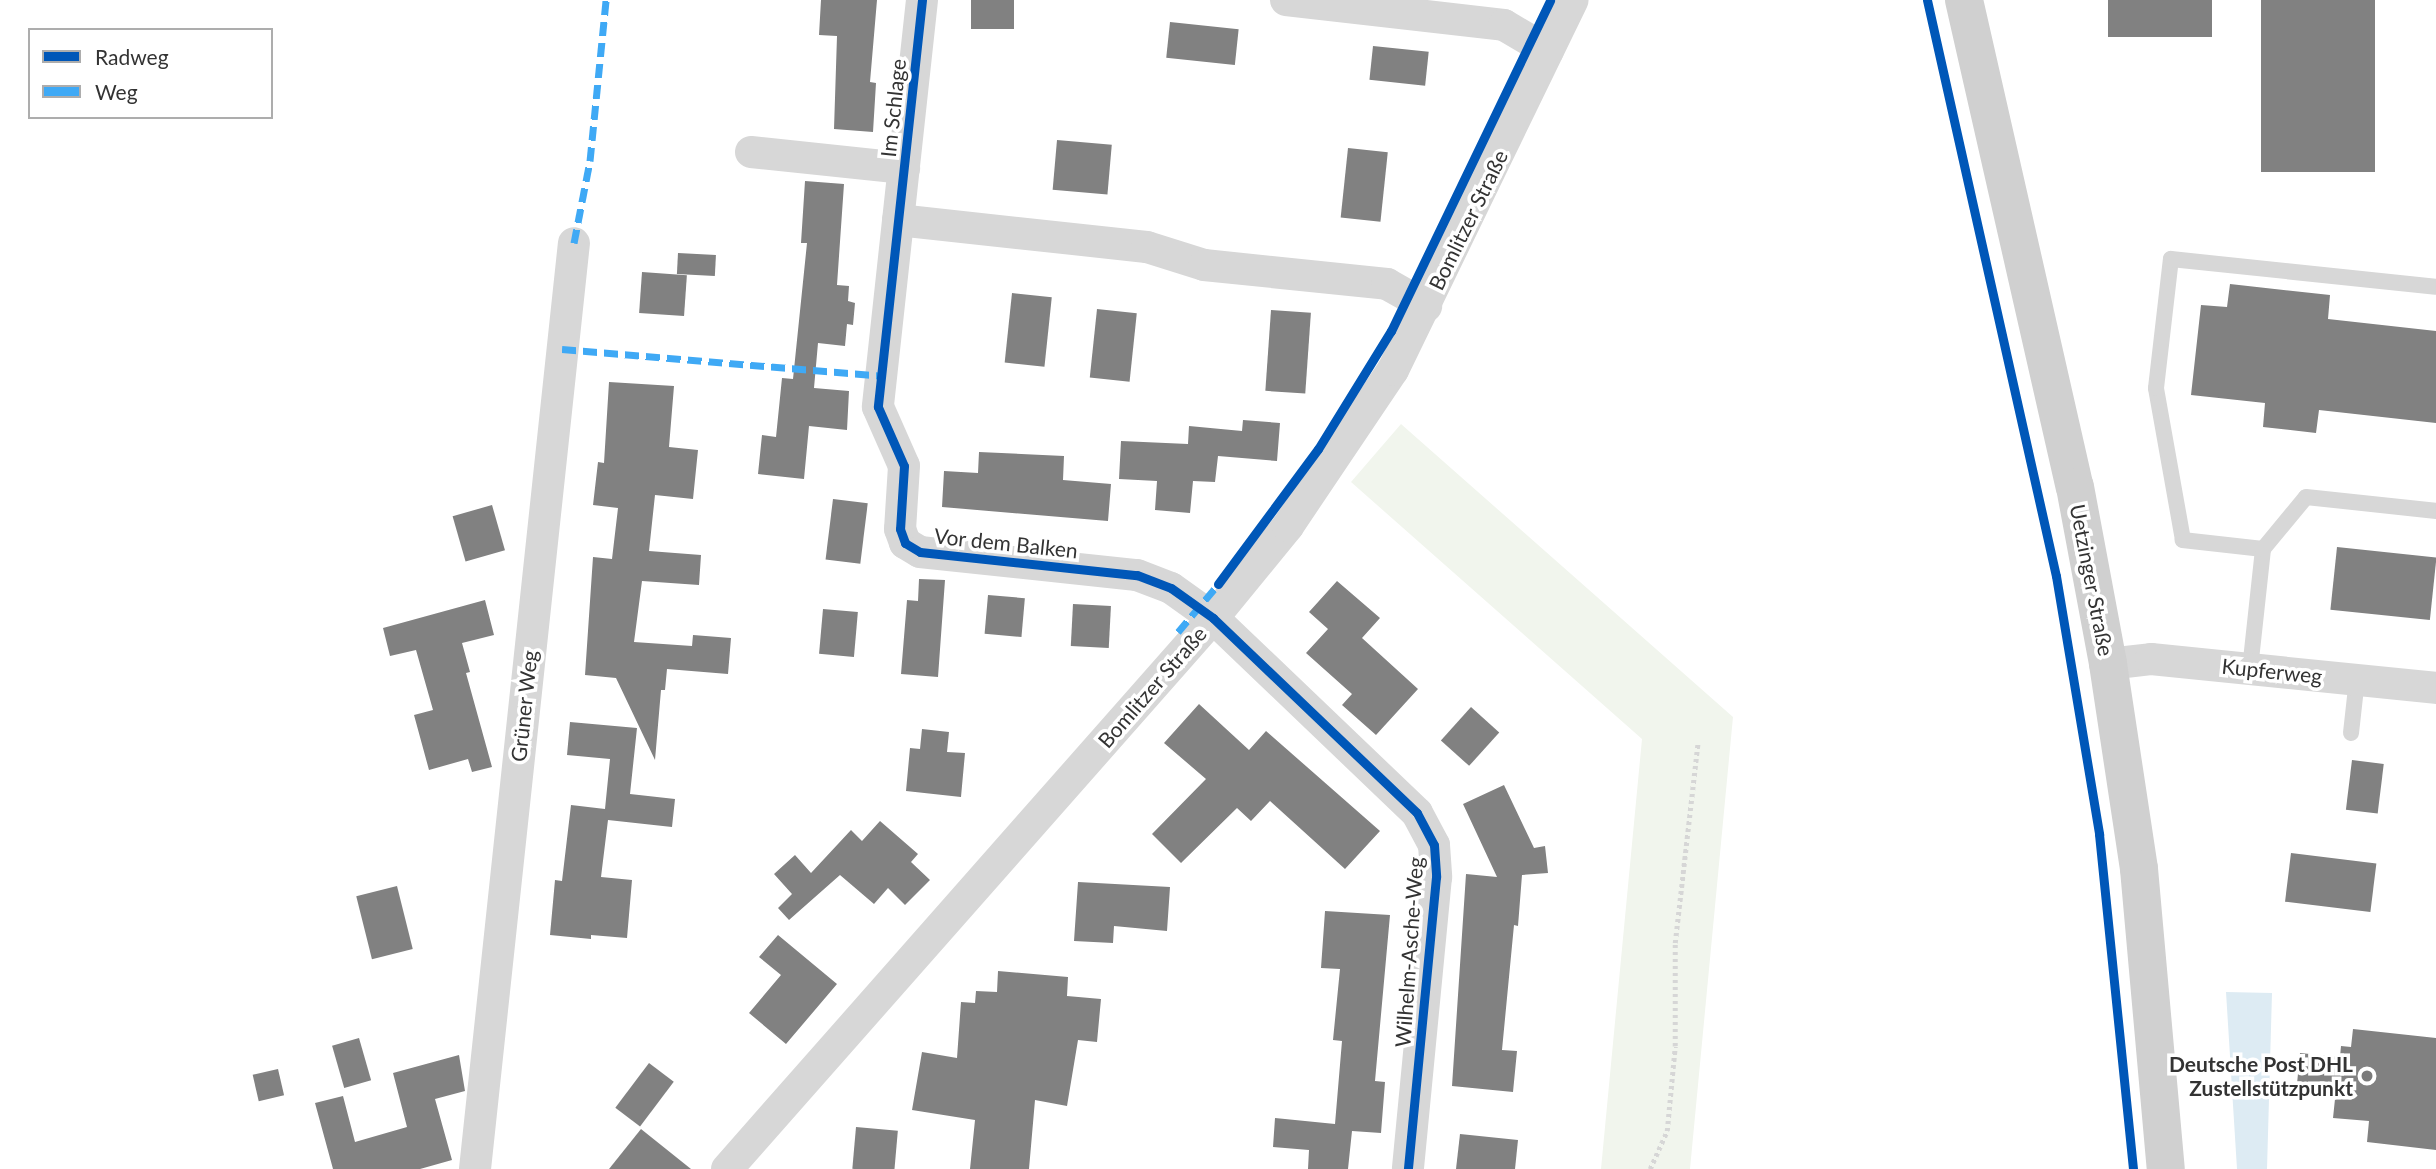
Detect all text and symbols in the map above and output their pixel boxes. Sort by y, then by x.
legend [28,28,273,119]
text: Radweg [95,44,169,69]
street label: Im Schlage [875,58,911,158]
text: Weg [95,79,138,104]
street label: Bomlitzer Straße [1423,146,1513,294]
street label: Uetzinger Straße [2065,502,2119,658]
street label: Vor dem Balken [933,523,1079,563]
street label: Bomlitzer Straße [1092,621,1212,753]
street label: Grüner Weg [506,649,542,763]
street label: Kupferweg [2221,653,2323,689]
street label: Wilhelm-Asche-Weg [1390,856,1428,1048]
place label: Deutsche Post DHL Zustellstützpunkt [2169,1051,2353,1101]
marker: Deutsche Post DHL Zustellstützpunkt [2359,1068,2375,1084]

